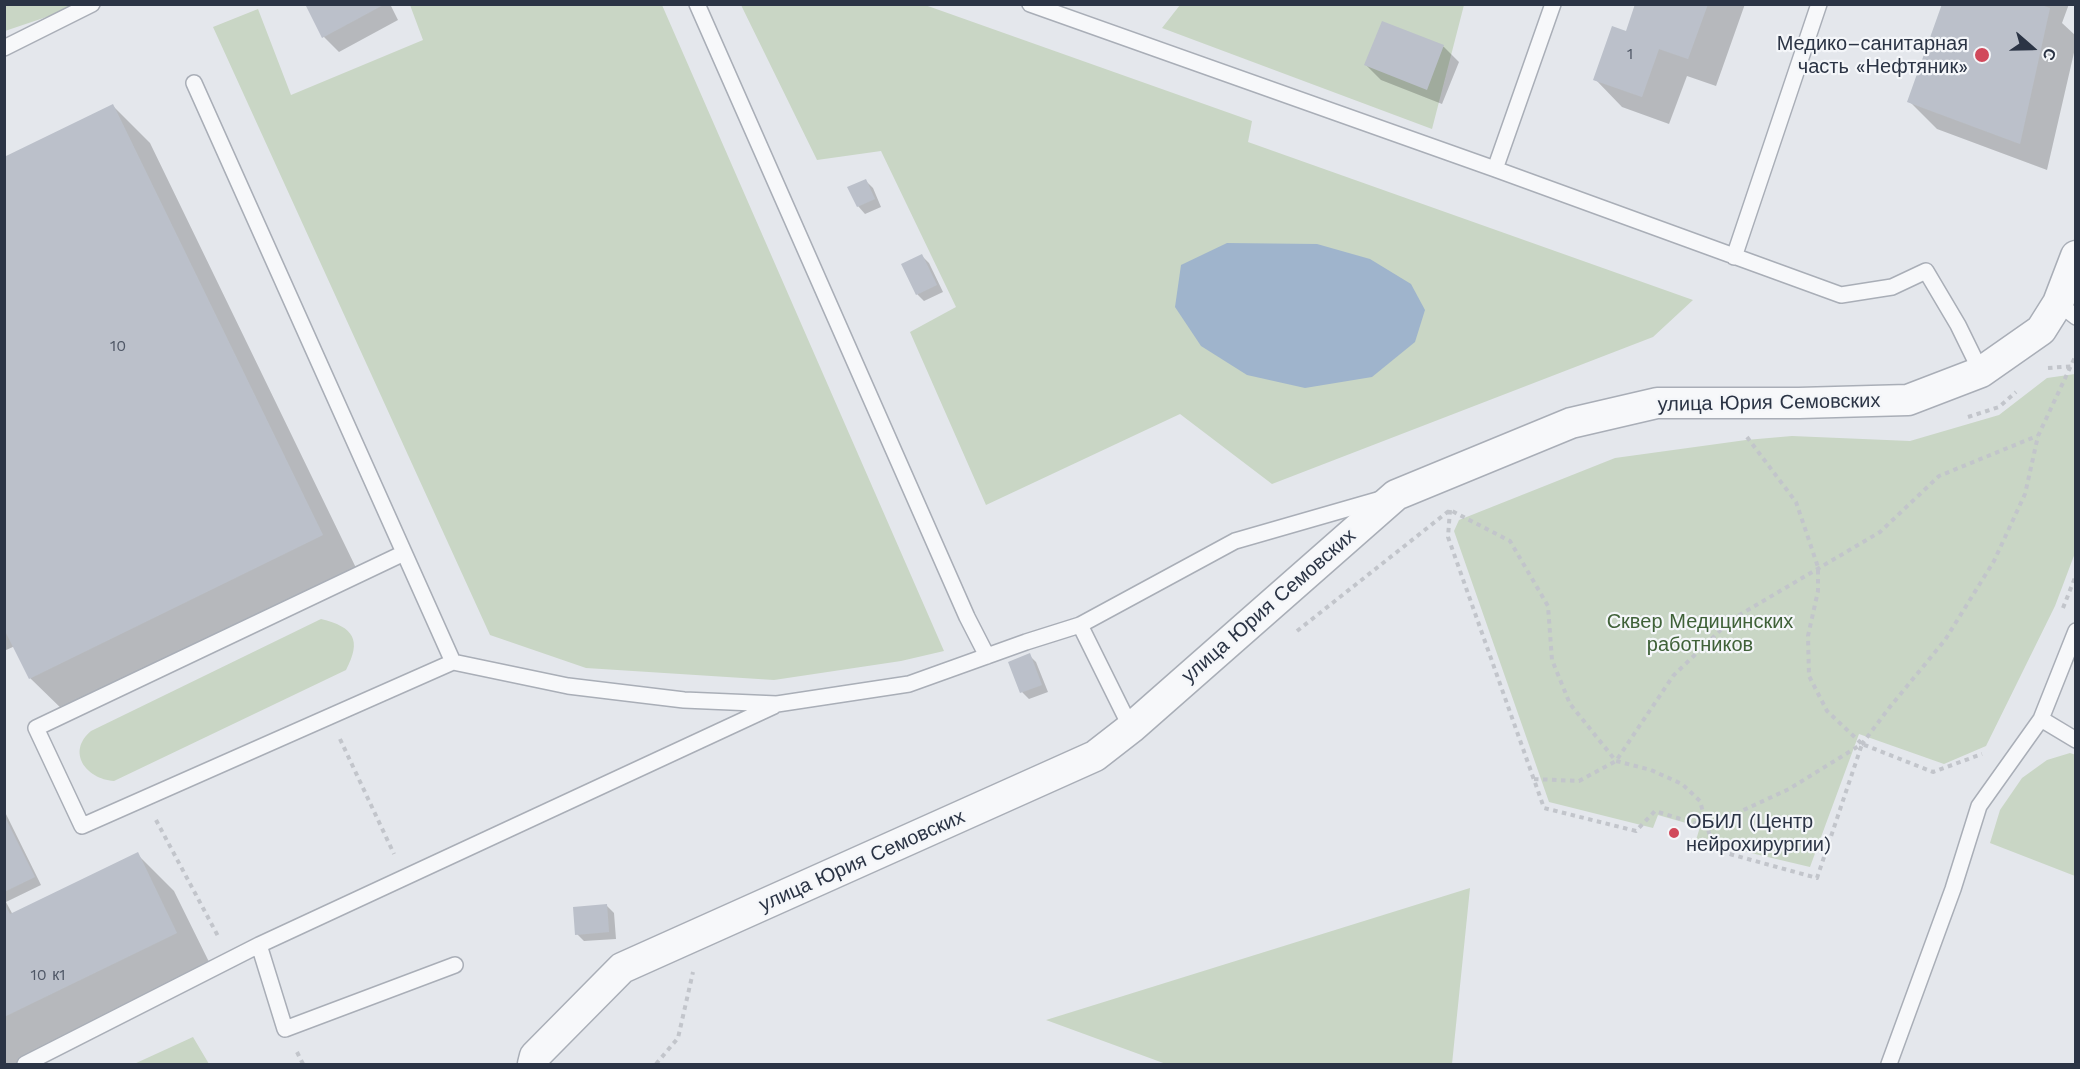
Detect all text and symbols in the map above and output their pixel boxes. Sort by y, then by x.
north arrow [2002,18,2062,78]
place label: Медико–санитарная часть «Нефтяник» [1777,32,1968,79]
house number: 1 [1627,44,1633,64]
marker: Медико–санитарная часть «Нефтяник» [1973,46,1991,64]
text: С [2038,46,2060,63]
house number: 10 [110,336,126,356]
street label: улица Юрия Семовских [1657,389,1881,417]
street label: улица Юрия Семовских [1177,524,1361,688]
park label: Сквер Медицинских работников [1607,610,1793,657]
street label: улица Юрия Семовских [755,805,969,917]
place label: ОБИЛ (Центр нейрохирургии) [1686,810,1831,857]
marker: ОБИЛ (Центр нейрохирургии) [1667,826,1681,840]
house number: 10 к1 [31,965,65,985]

